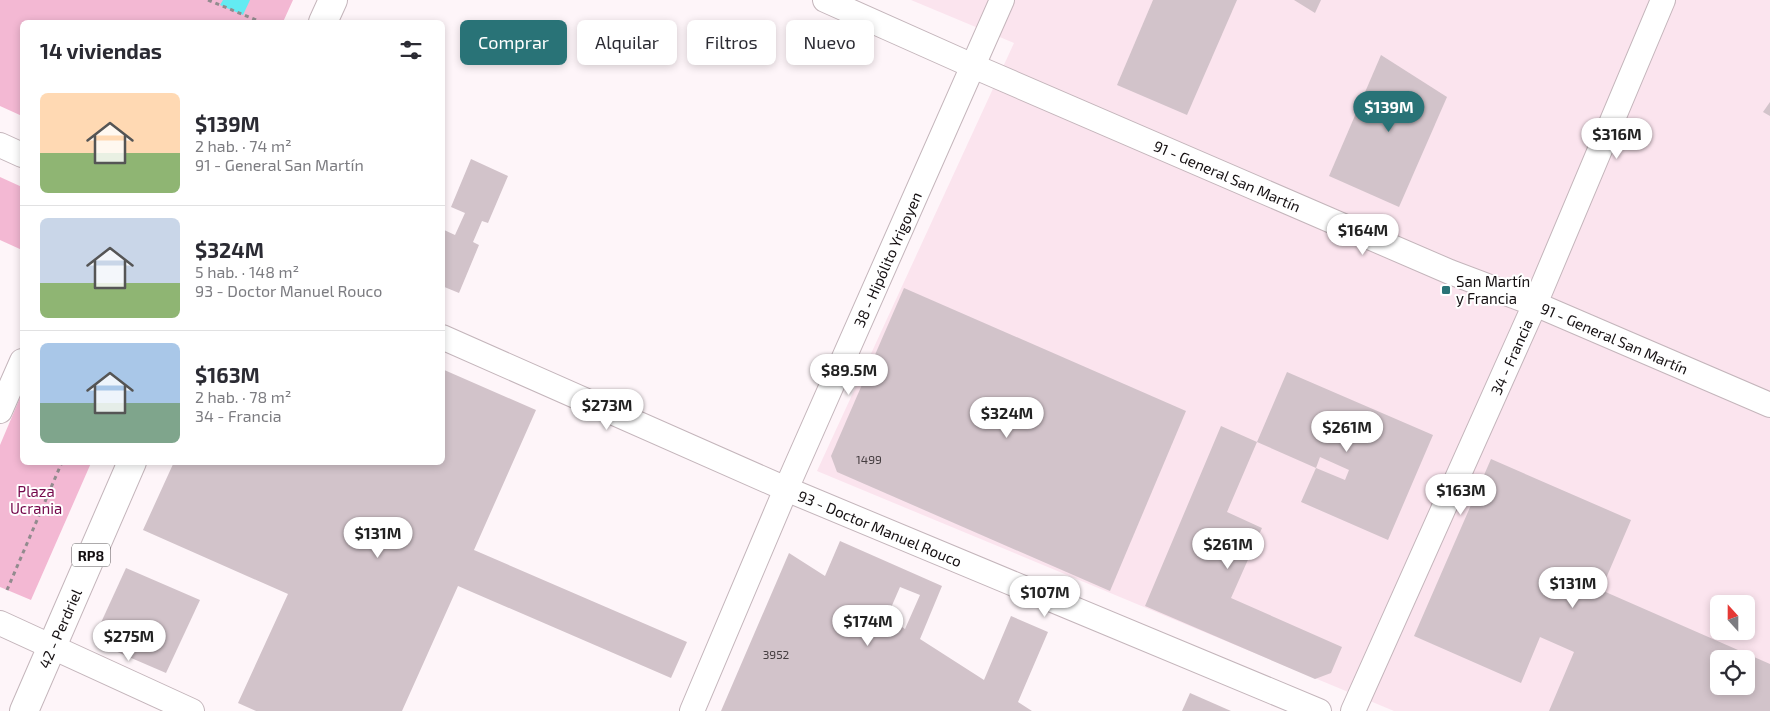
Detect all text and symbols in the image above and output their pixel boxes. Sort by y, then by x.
chip: Comprar [460,20,567,65]
chip: Alquilar [577,20,677,65]
chip: Filtros [687,20,776,65]
chip: Nuevo [786,20,874,65]
icon: filters [397,36,425,64]
text: 14 viviendas [40,38,162,63]
pin: $139M [1354,90,1424,133]
text: $139M [1364,97,1414,116]
text: $139M [195,111,260,136]
icon: home [80,113,140,173]
pin: $316M [1582,118,1652,160]
text: $316M [1592,124,1642,143]
text: 2 hab. · 74 m² [195,136,292,155]
street label: 91 - General San Martín [1151,136,1304,215]
text: 91 - General San Martín [195,155,364,174]
street label: 38 - Hipólito Yrigoyen [850,189,925,330]
pin: $164M [1328,214,1398,256]
text: $164M [1338,220,1388,239]
text: $324M [195,237,264,262]
icon: home [80,238,140,298]
text: 5 hab. · 148 m² [195,262,299,281]
place label: San Martín y Francia [1456,272,1530,307]
text: 93 - Doctor Manuel Rouco [195,281,382,300]
marker: San Martín y Francia [1440,284,1452,296]
street label: 91 - General San Martín [1538,299,1691,378]
street label: 34 - Francia [1487,316,1536,398]
pin: $89.5M [808,354,890,396]
text: $89.5M [821,360,877,379]
text: $163M [195,362,260,387]
icon: home [80,363,140,423]
text: 2 hab. · 78 m² [195,387,291,406]
pin: $273M [572,388,642,431]
text: $273M [582,395,632,414]
pin: $324M [972,396,1042,439]
text: $324M [981,403,1033,422]
text: 34 - Francia [195,406,281,425]
pin: $261M [1312,410,1382,453]
text: $261M [1322,417,1372,436]
house number: 1499 [856,452,882,466]
pin: $163M [1426,474,1496,516]
text: $163M [1436,480,1486,499]
park label: Plaza Ucrania [10,482,62,517]
street label: 93 - Doctor Manuel Rouco [795,486,965,570]
pin: $131M [343,516,413,559]
text: $131M [355,523,401,542]
pin: $261M [1193,528,1263,570]
text: $261M [1203,534,1253,553]
road number: RP8 [72,544,110,566]
pin: $131M [1538,566,1608,609]
text: $131M [1550,573,1596,592]
pin: $107M [1010,576,1080,618]
text: $107M [1020,582,1070,601]
street label: 42 - Perdriel [35,585,85,671]
north arrow [1710,595,1755,640]
map controls [1710,595,1755,695]
pin: $174M [833,604,903,647]
text: $174M [843,611,893,630]
pin: $275M [94,620,164,662]
text: $275M [104,626,154,645]
house number: 3952 [763,647,790,661]
button: locate [1710,650,1755,695]

